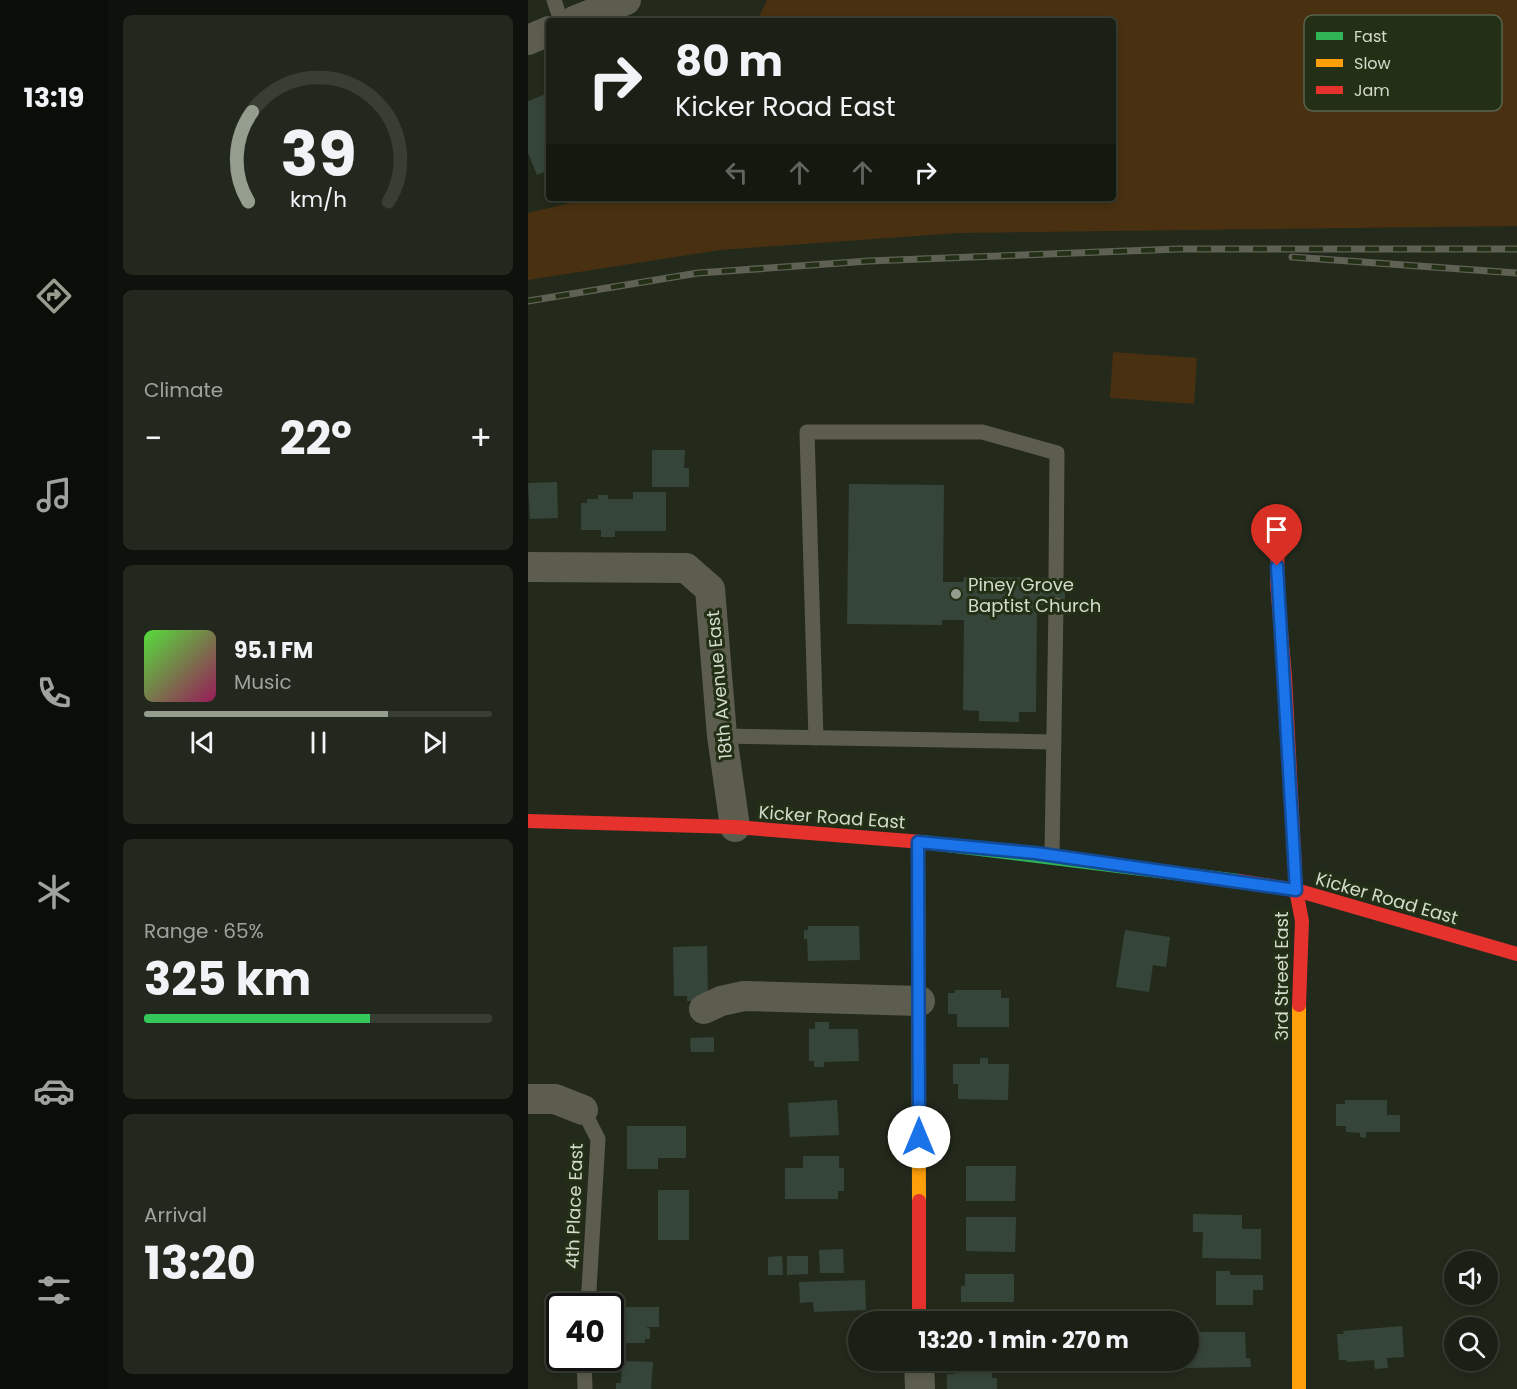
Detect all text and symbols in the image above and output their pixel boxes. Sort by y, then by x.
legend [1304,15,1502,111]
text: Fast [1354,25,1387,48]
text: 80 m [675,32,783,91]
icon: right [576,42,654,120]
text: Slow [1354,52,1391,75]
text: 13:19 [24,79,84,116]
text: Jam [1354,79,1390,102]
text: Kicker Road East [675,88,896,125]
text: 39 [280,110,356,198]
icon: left [720,156,753,189]
icon: ahead [783,156,816,189]
icon: ahead [846,156,879,189]
icon: right [909,156,942,189]
text: km/h [289,184,347,215]
icon: directions [33,275,75,317]
text: Climate [144,376,223,404]
text: 22° [280,407,352,470]
text: − [144,415,162,462]
text: + [469,415,492,462]
icon: music [33,474,75,516]
pin [1251,504,1302,566]
icon: arrive [1260,513,1293,546]
place label: Piney Grove Baptist Church [968,572,1101,618]
marker: Piney Grove Baptist Church [949,587,963,601]
street label: 18th Avenue East [700,609,738,761]
text: 95.1 FM [234,635,313,666]
text: Music [234,668,292,696]
icon: phone [33,672,75,714]
icon: previous [186,726,219,759]
icon: pause [302,726,335,759]
icon: next [418,726,451,759]
street label: Kicker Road East [758,799,906,835]
street label: Kicker Road East [1313,866,1461,930]
icon: climate [33,871,75,913]
street label: 3rd Street East [1269,911,1294,1041]
text: Range · 65% [144,917,264,945]
text: 325 km [144,948,311,1011]
icon: car [33,1070,75,1112]
position arrow [887,1105,951,1169]
street label: 4th Place East [559,1143,589,1269]
text: Arrival [144,1201,207,1229]
text: 13:20 [144,1232,256,1295]
map controls [1444,1251,1498,1371]
button: sound [1444,1251,1498,1305]
icon: filters [33,1269,75,1311]
speed limit sign: 40 [546,1293,624,1371]
button: search [1444,1317,1498,1371]
text: 13:20 · 1 min · 270 m [918,1325,1129,1356]

